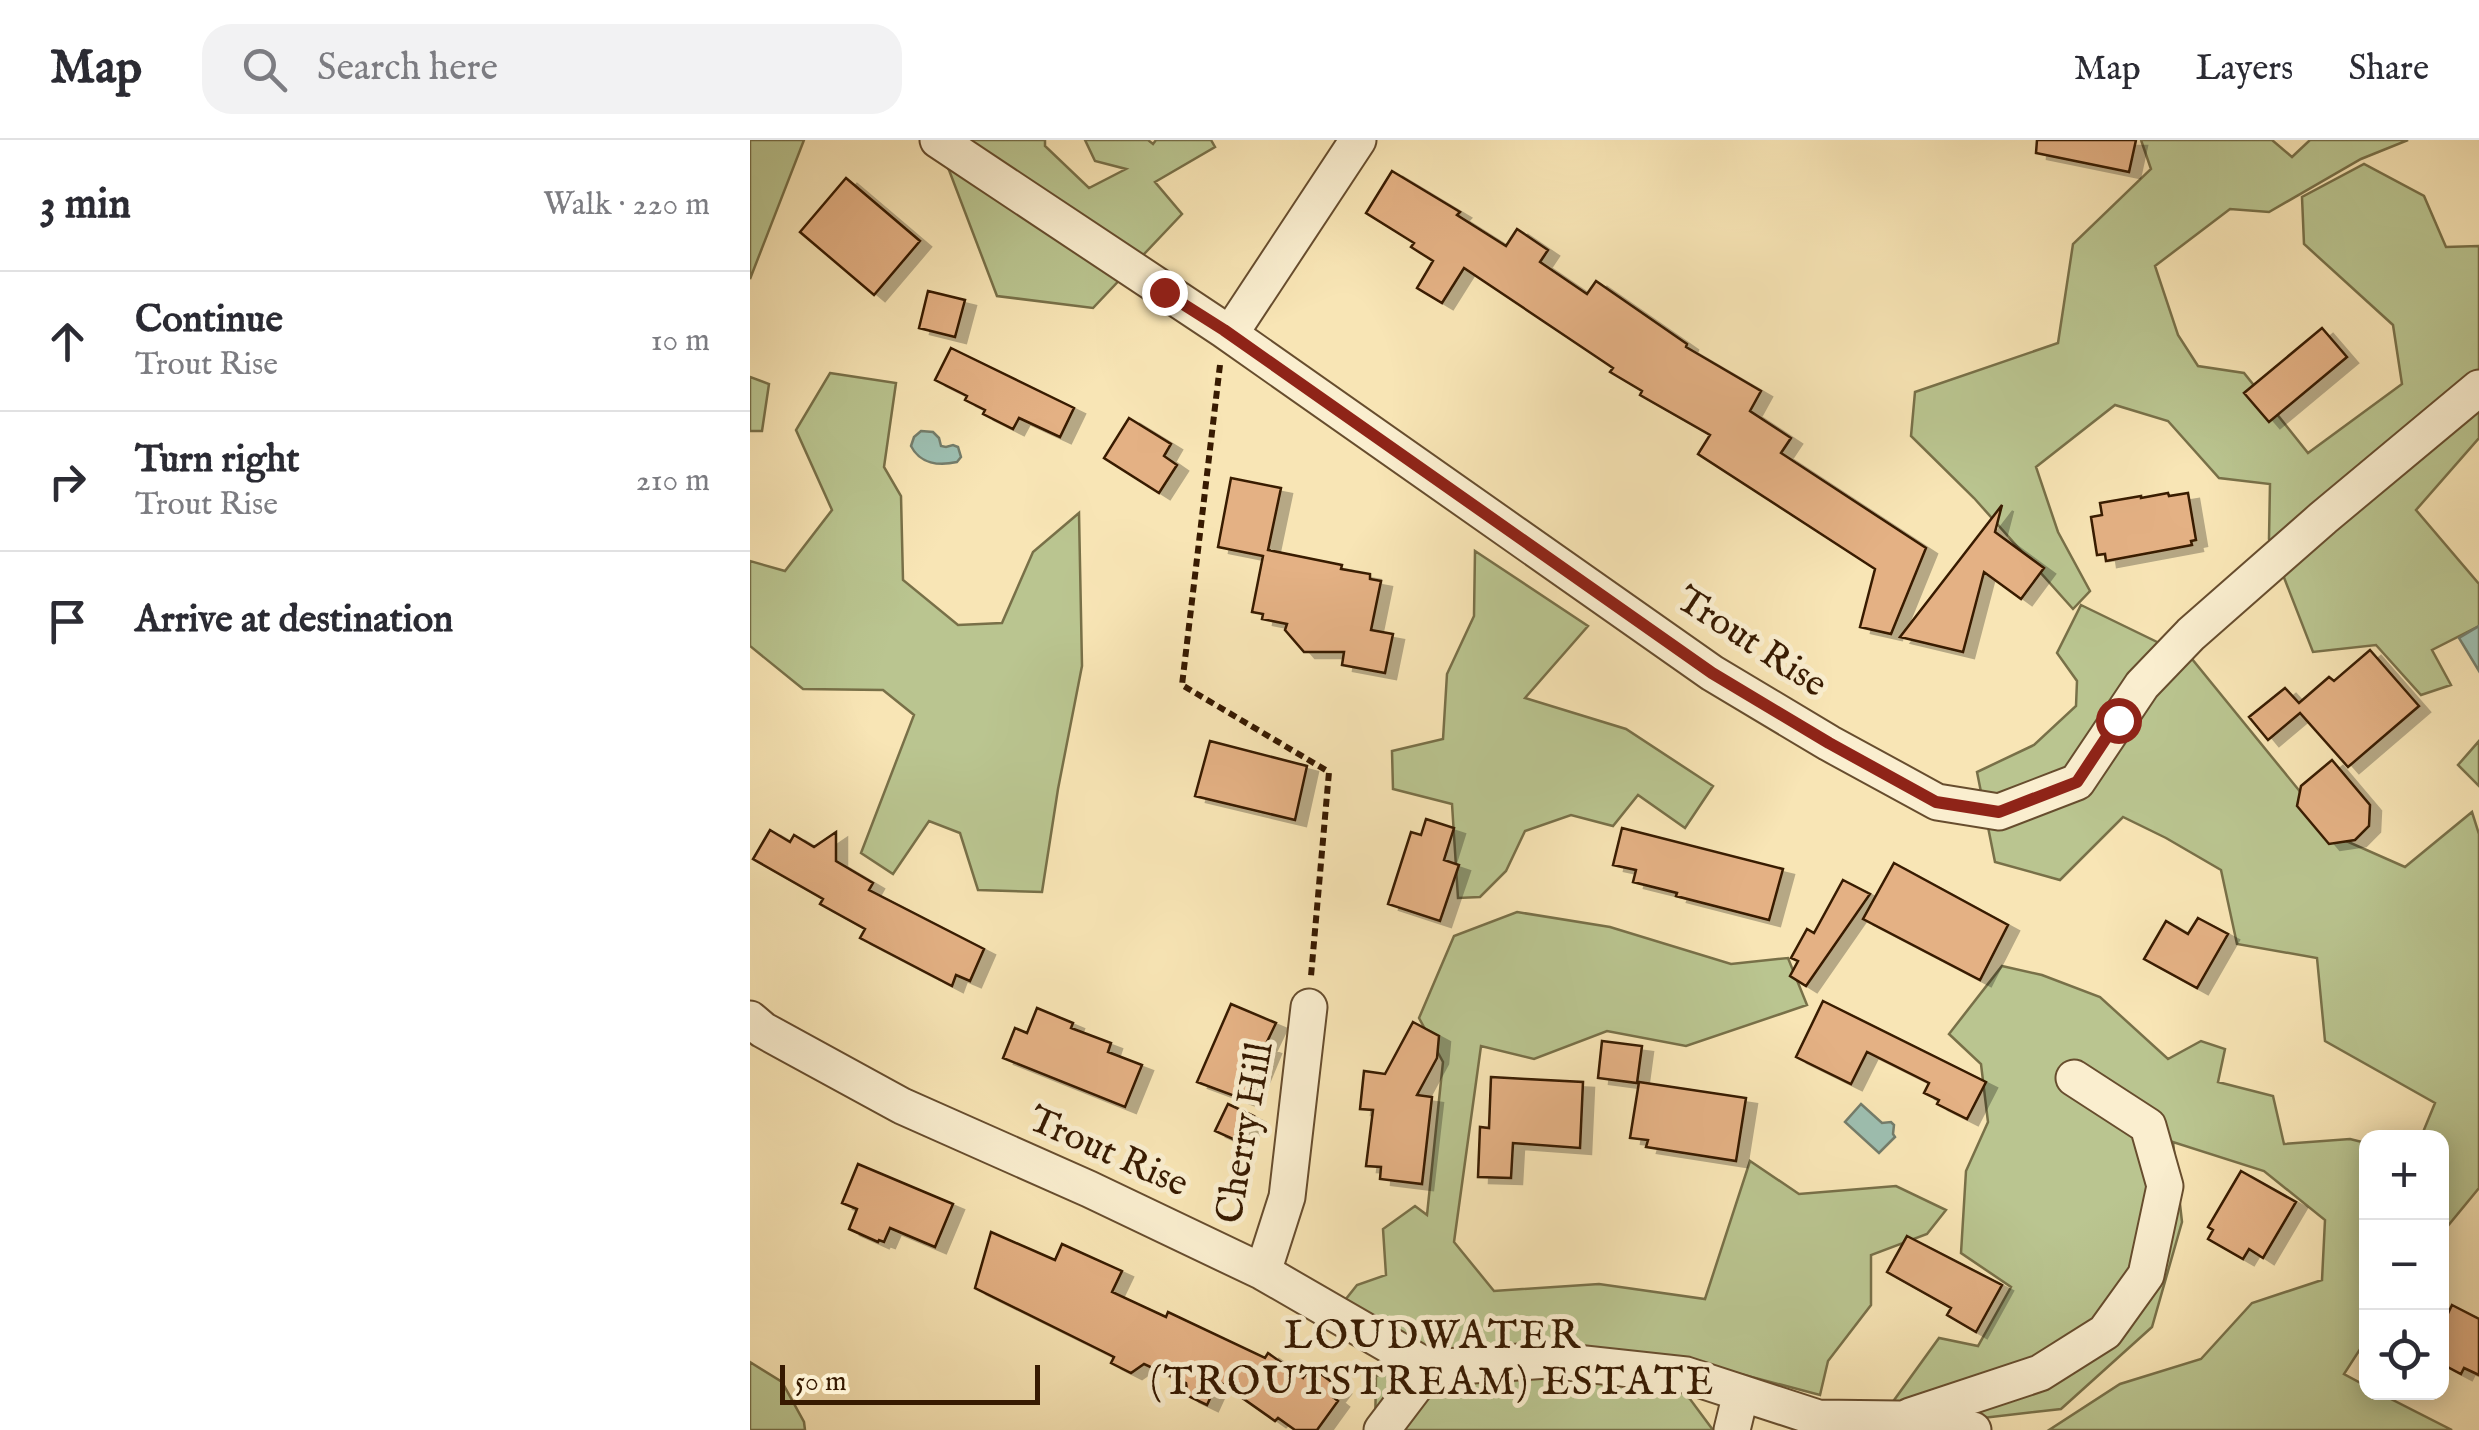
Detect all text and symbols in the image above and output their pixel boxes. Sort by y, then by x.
search box [202,24,902,114]
text: Map [50,39,142,99]
icon: search [237,42,292,97]
text: Search here [317,45,498,93]
text: Map [2074,47,2141,92]
text: Layers [2196,47,2293,92]
text: Share [2348,47,2429,92]
text: 3 min [40,179,131,232]
text: Walk · 220 m [543,185,710,226]
route end [1142,270,1188,316]
text: Continue [135,297,283,345]
icon: ahead [40,314,95,369]
text: 10 m [651,321,710,362]
text: Trout Rise [135,345,278,386]
text: Turn right [135,437,299,485]
icon: right [40,454,95,509]
text: 210 m [636,461,710,502]
text: Trout Rise [135,485,278,526]
street label: Trout Rise [1667,577,1835,709]
icon: arrive [40,594,95,649]
text: Arrive at destination [135,597,453,645]
route start [2096,698,2142,744]
street label: Cherry Hill [1206,1038,1286,1227]
street label: Trout Rise [1021,1097,1195,1209]
map controls [2359,1130,2449,1400]
button: + [2359,1130,2449,1220]
button: − [2359,1220,2449,1310]
button: locate [2359,1310,2449,1400]
district label: LOUDWATER (TROUTSTREAM) ESTATE [1150,1312,1716,1409]
scale bar [780,1360,1040,1404]
text: 50 m [795,1365,847,1400]

